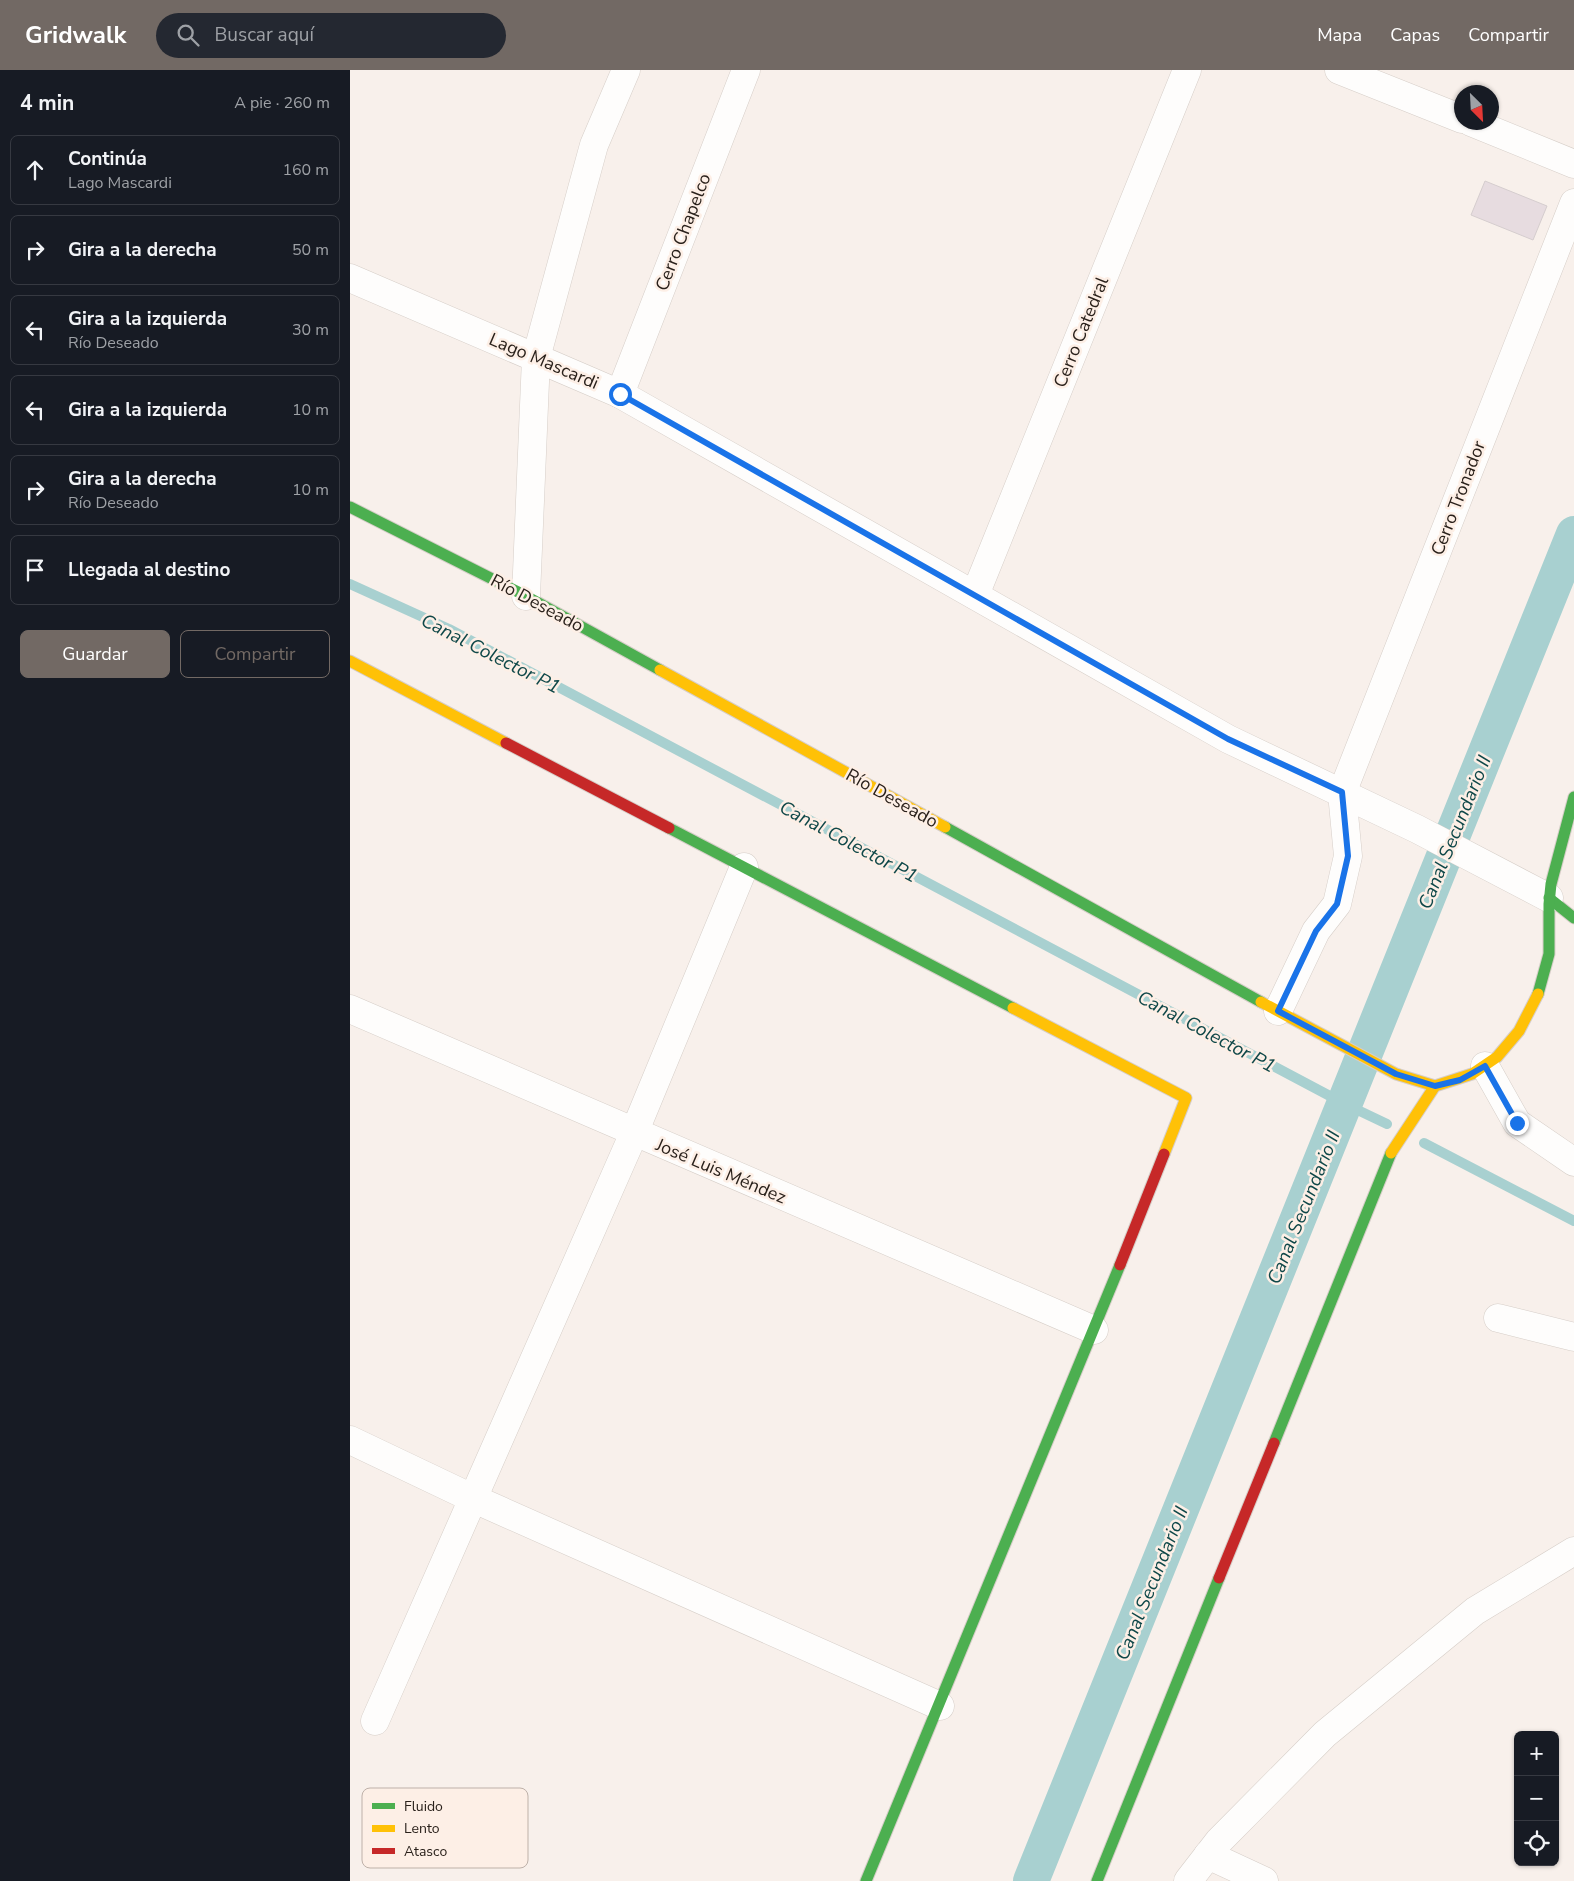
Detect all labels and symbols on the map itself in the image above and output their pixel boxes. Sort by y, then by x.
north arrow [1454,85,1499,130]
street label: Cerro Chapelco [650,170,716,294]
street label: Cerro Catedral [1048,272,1114,391]
street label: Lago Mascardi [486,327,602,395]
route start [609,383,632,406]
street label: Cerro Tronador [1425,437,1491,559]
street label: Río Deseado [486,568,588,638]
water label: Canal Colector P1 [416,608,565,700]
water label: Canal Secundario II [1412,752,1498,913]
street label: Río Deseado [842,763,942,833]
water label: Canal Colector P1 [775,794,922,889]
water label: Canal Colector P1 [1133,984,1280,1079]
route end [1506,1112,1529,1135]
water label: Canal Secundario II [1261,1127,1347,1288]
street label: José Luis Méndez [651,1132,790,1209]
water label: Canal Secundario II [1109,1503,1195,1664]
legend [362,1788,528,1868]
text: Fluido [404,1797,443,1816]
text: Lento [404,1819,440,1838]
text: Atasco [404,1842,447,1861]

